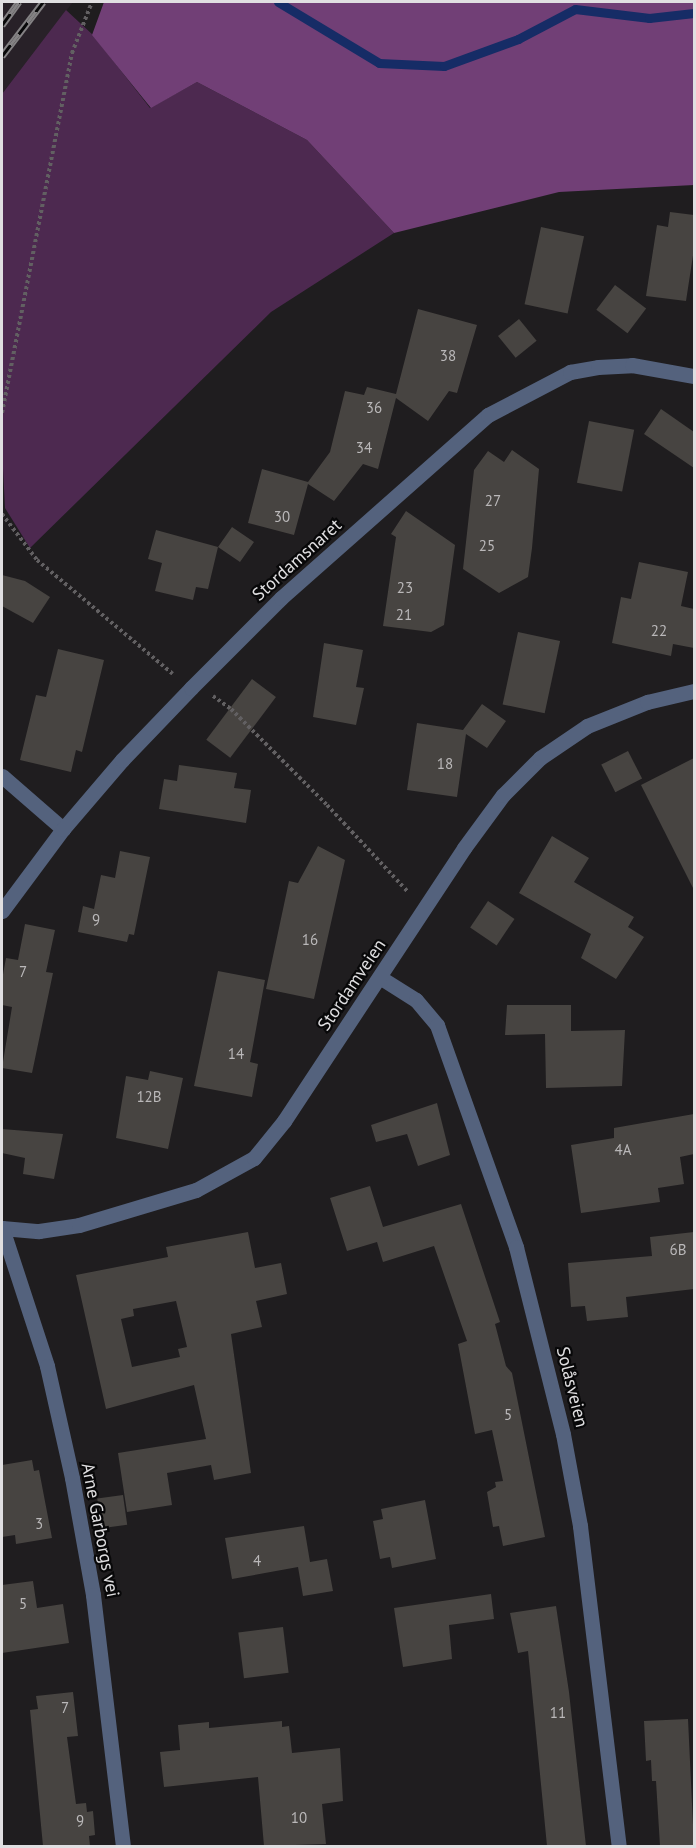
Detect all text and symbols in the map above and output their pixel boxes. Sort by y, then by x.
house number: 38 [440,347,456,365]
house number: 36 [366,399,382,417]
house number: 34 [356,439,372,457]
house number: 27 [485,492,501,510]
house number: 30 [274,508,290,526]
street label: Stordamsnaret [248,514,346,606]
house number: 25 [479,537,495,555]
house number: 23 [397,579,413,597]
house number: 21 [396,606,412,624]
house number: 22 [651,622,667,640]
house number: 18 [437,755,453,773]
house number: 9 [92,911,100,929]
house number: 16 [302,931,318,949]
street label: Stordamveien [313,935,391,1035]
house number: 7 [19,963,27,981]
house number: 14 [228,1045,244,1063]
house number: 12B [136,1088,162,1106]
house number: 4A [615,1141,631,1159]
house number: 6B [670,1241,686,1259]
street label: Solåsveien [552,1344,592,1430]
house number: 5 [504,1406,512,1424]
street label: Arne Garborgs vei [76,1461,124,1599]
house number: 3 [35,1515,43,1533]
house number: 4 [253,1552,261,1570]
house number: 5 [19,1595,27,1613]
house number: 7 [61,1699,69,1717]
house number: 11 [550,1704,566,1722]
house number: 10 [291,1809,307,1827]
house number: 9 [76,1812,84,1830]

